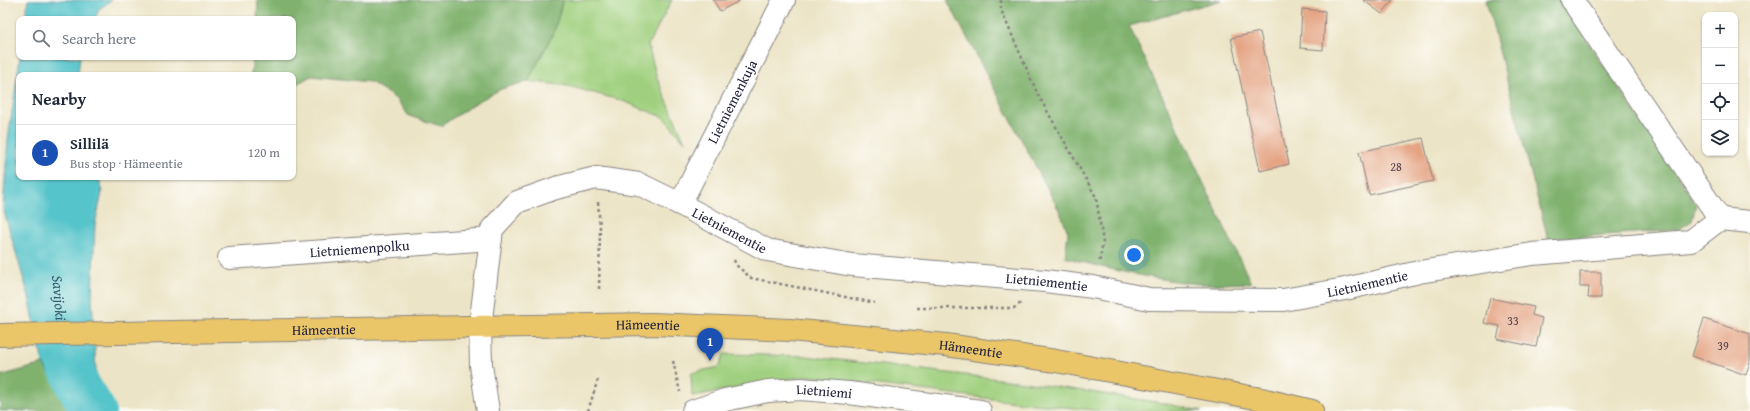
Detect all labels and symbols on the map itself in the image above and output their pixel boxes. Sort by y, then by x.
street label: Lietniemenkuja [703,56,762,147]
house number: 28 [1390,158,1402,175]
street label: Lietniementie [689,202,771,258]
street label: Lietniemenpolku [309,235,411,262]
your location [1124,245,1144,265]
street label: Lietniementie [1326,265,1410,302]
street label: Lietniementie [1005,268,1089,296]
water label: Savijoki [48,274,72,321]
house number: 33 [1507,312,1519,329]
street label: Hämeentie [616,314,681,335]
street label: Hämeentie [292,319,356,340]
pin: 1 [697,328,723,361]
street label: Hämeentie [938,334,1004,363]
house number: 39 [1717,337,1729,354]
street label: Lietniemi [796,379,853,403]

